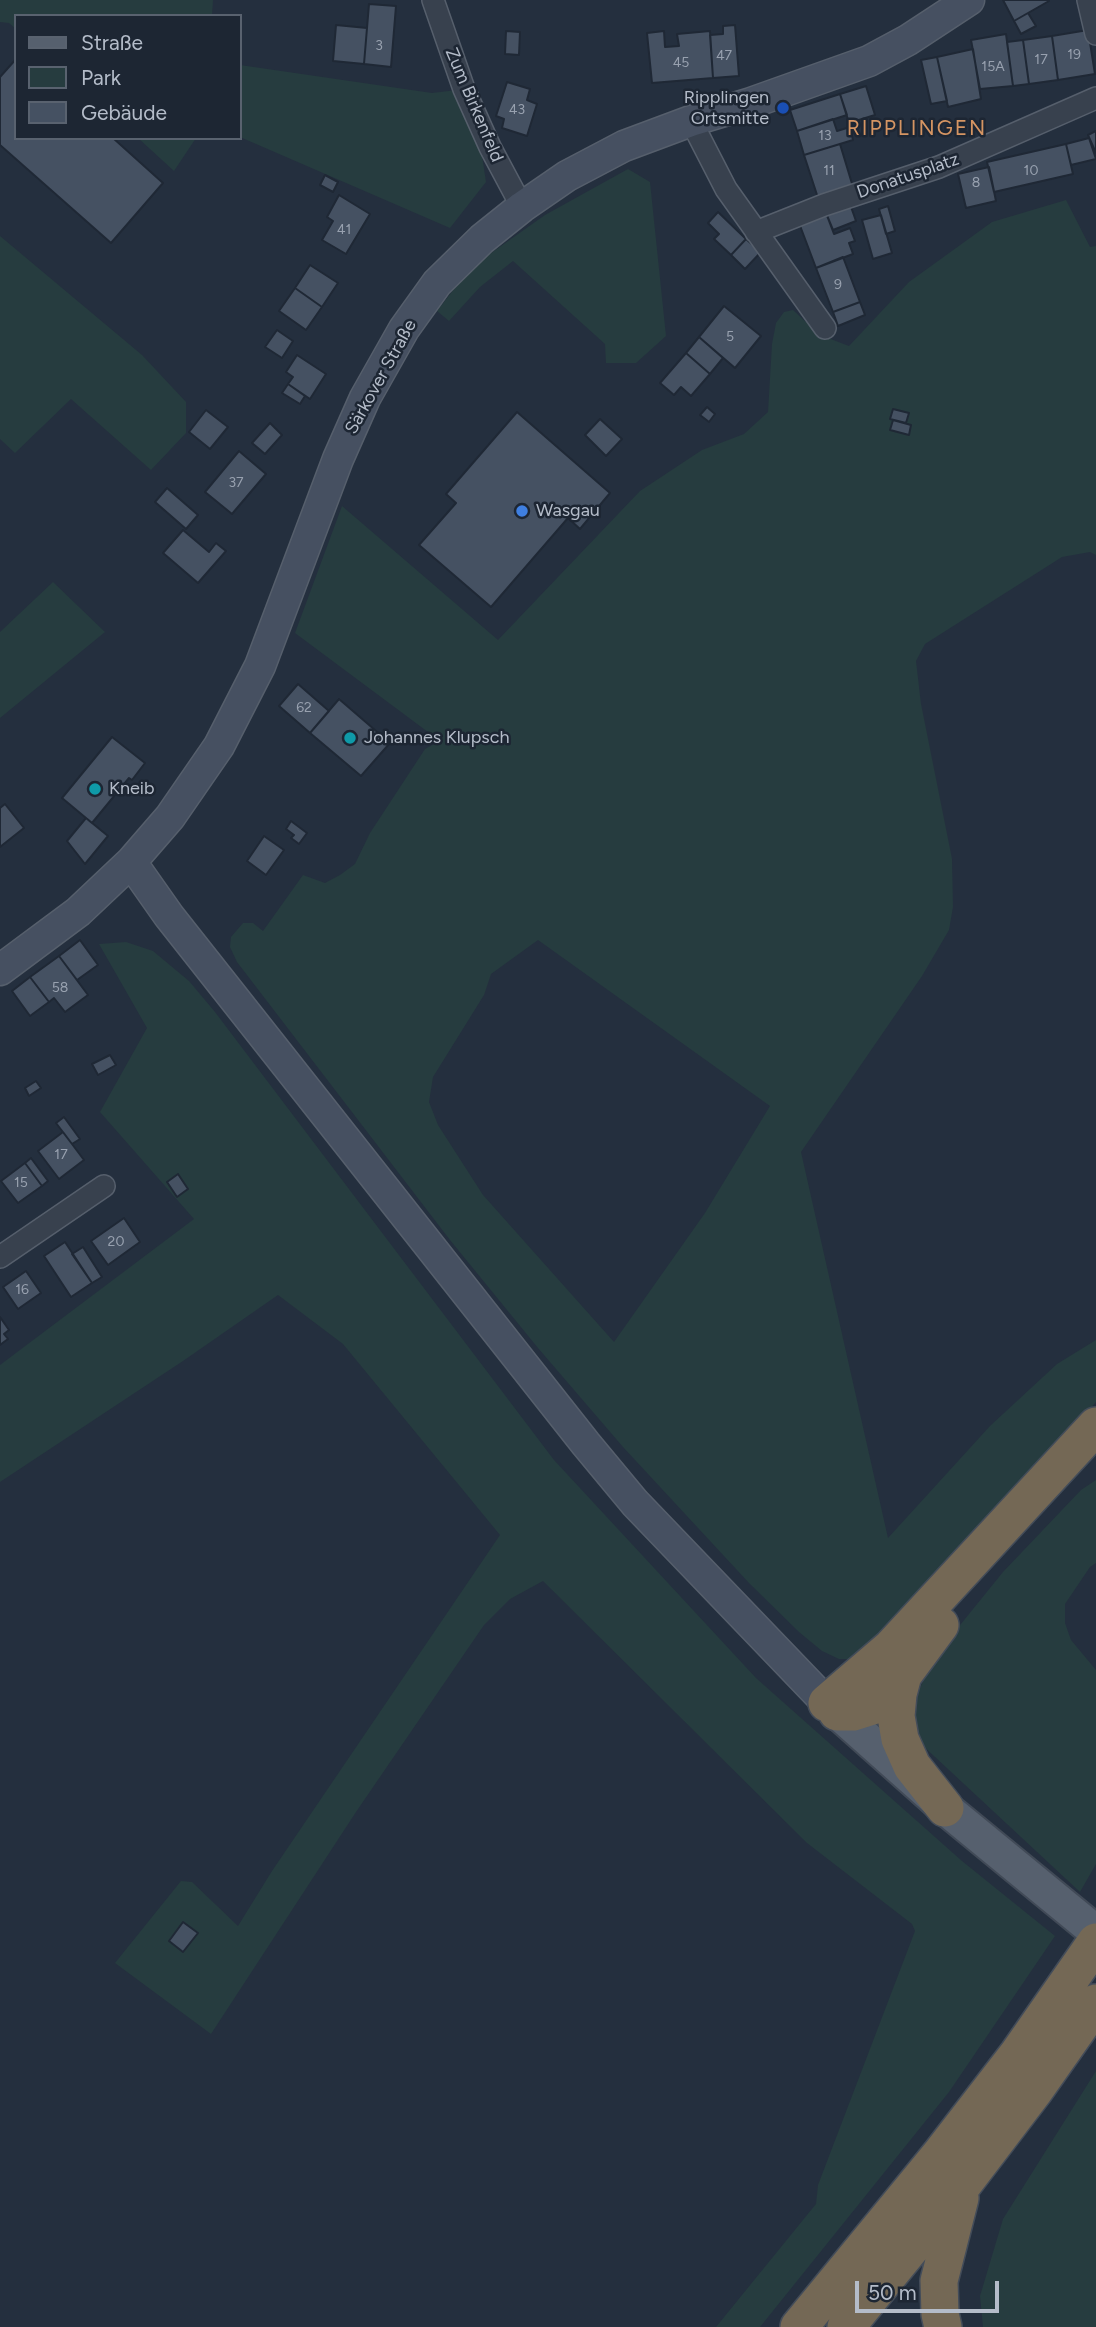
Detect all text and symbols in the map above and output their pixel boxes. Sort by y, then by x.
legend [14,14,242,140]
text: Straße [81,30,143,55]
house number: 3 [375,38,383,54]
street label: Zum Birkenfeld [440,45,508,165]
house number: 19 [1067,47,1081,63]
house number: 47 [716,48,732,64]
house number: 17 [1034,52,1048,68]
house number: 45 [673,55,689,71]
house number: 15A [981,59,1005,75]
text: Park [81,65,121,90]
place label: Ripplingen Ortsmitte [684,87,769,130]
text: Gebäude [81,100,167,125]
marker: Ripplingen Ortsmitte [775,100,791,116]
house number: 43 [509,102,525,118]
district label: RIPPLINGEN [848,116,986,142]
house number: 13 [818,128,832,144]
street label: Donatusplatz [854,148,962,204]
house number: 11 [823,163,835,179]
house number: 10 [1024,163,1038,179]
house number: 8 [972,175,980,191]
house number: 41 [337,222,351,238]
house number: 9 [834,277,842,293]
street label: Särkover Straße [341,316,421,438]
house number: 5 [726,329,734,345]
house number: 37 [228,475,244,491]
place label: Wasgau [536,500,600,522]
marker: Wasgau [514,503,530,519]
house number: 62 [296,700,312,716]
place label: Johannes Klupsch [364,727,509,749]
marker: Johannes Klupsch [342,730,358,746]
place label: Kneib [109,778,155,800]
marker: Kneib [87,781,103,797]
house number: 58 [52,980,68,996]
house number: 17 [54,1147,68,1163]
house number: 15 [14,1175,28,1191]
house number: 20 [108,1234,124,1250]
house number: 16 [15,1282,29,1298]
scale bar [858,2268,1002,2312]
text: 50 m [868,2280,917,2305]

